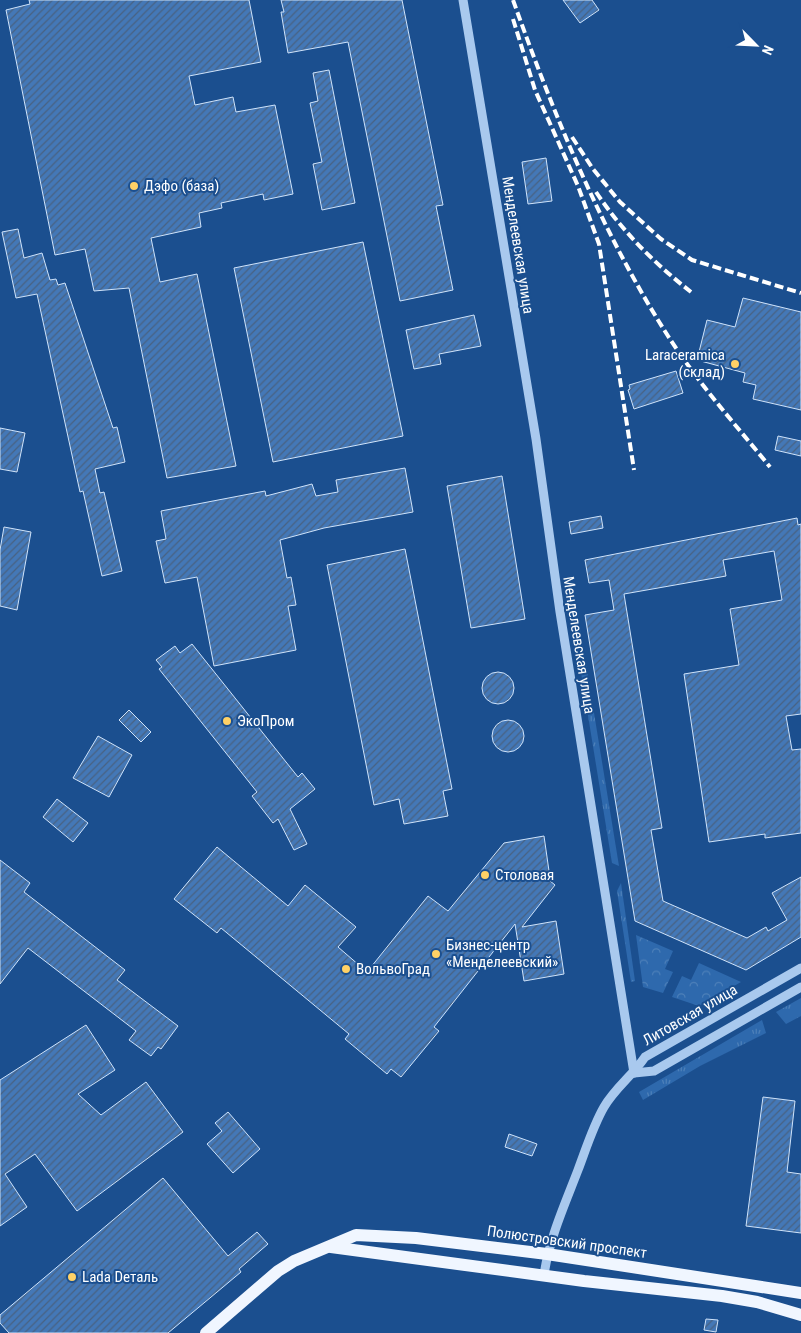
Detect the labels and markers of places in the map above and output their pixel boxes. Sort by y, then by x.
place label: Дэфо (база) [144,177,219,195]
marker: Дэфо (база) [128,180,140,192]
place label: Laraceramica (склад) [645,346,725,381]
marker: Laraceramica (склад) [729,358,741,370]
place label: ЭкоПром [237,712,294,730]
marker: ЭкоПром [221,715,233,727]
place label: Столовая [495,866,554,884]
marker: Столовая [479,869,491,881]
place label: Бизнес-центр «Менделеевский» [446,936,558,971]
marker: Бизнес-центр «Менделеевский» [430,948,442,960]
place label: ВольвоГрад [356,960,430,978]
marker: ВольвоГрад [340,963,352,975]
place label: Lada Dеталь [82,1268,158,1286]
marker: Lada Dеталь [66,1271,78,1283]

